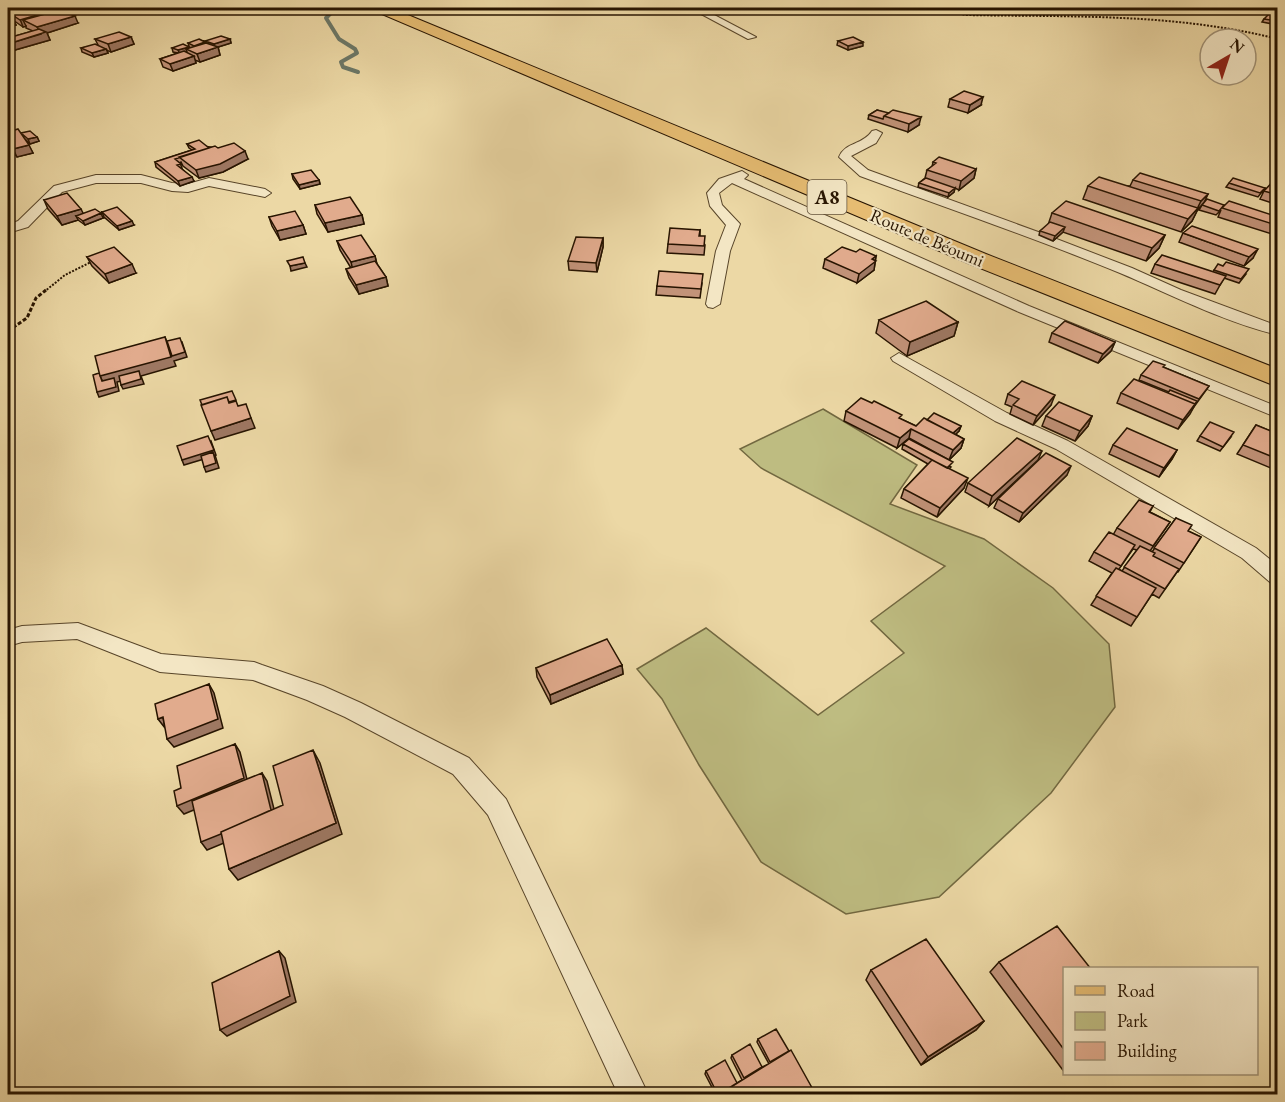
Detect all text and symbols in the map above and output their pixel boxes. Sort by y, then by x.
north arrow [1198,27,1258,87]
text: N [1225,33,1249,58]
road number: A8 [808,180,846,214]
street label: Route de Béoumi [867,203,988,272]
legend [1063,967,1258,1075]
text: Road [1117,979,1156,1002]
text: Park [1117,1009,1148,1032]
text: Building [1117,1039,1177,1062]

